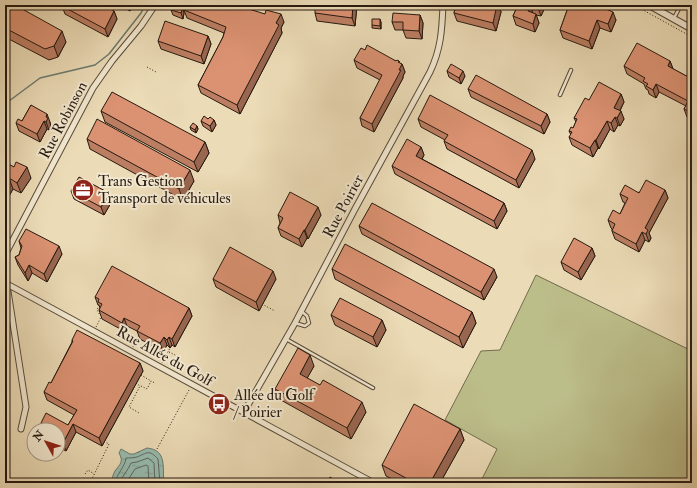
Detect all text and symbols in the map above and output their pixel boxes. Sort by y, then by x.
street label: Rue Robinson [35,78,92,162]
street label: Rue Poirier [319,171,368,241]
place label: Trans Gestion Transport de véhicules [98,172,231,209]
office icon: Trans Gestion Transport de véhicules [70,177,96,203]
street label: Rue Allée du Golf [113,322,218,392]
place label: Allée du Golf / Poirier [233,386,316,422]
bus stop icon: Allée du Golf / Poirier [206,391,232,417]
north arrow [26,422,66,462]
text: N [30,427,47,445]

